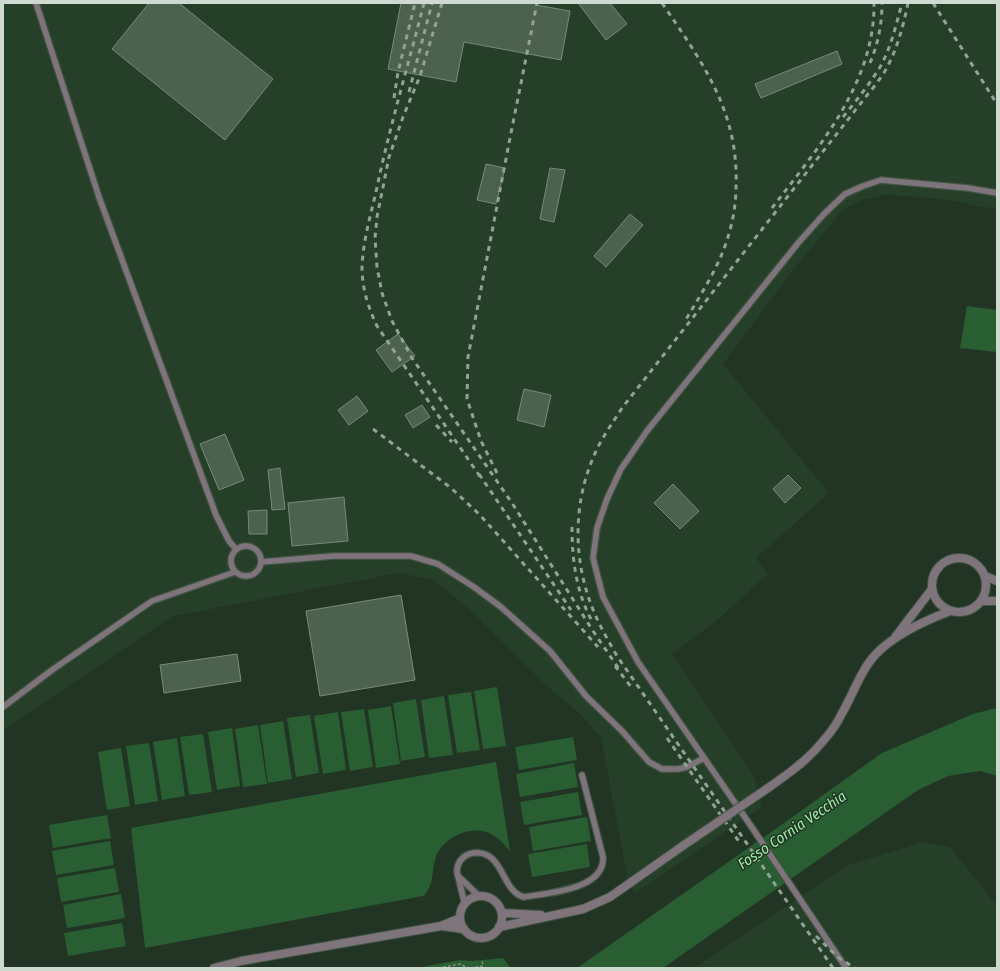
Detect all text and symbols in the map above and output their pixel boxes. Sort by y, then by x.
water label: Fosso Cornia Vecchia [734,787,850,873]

